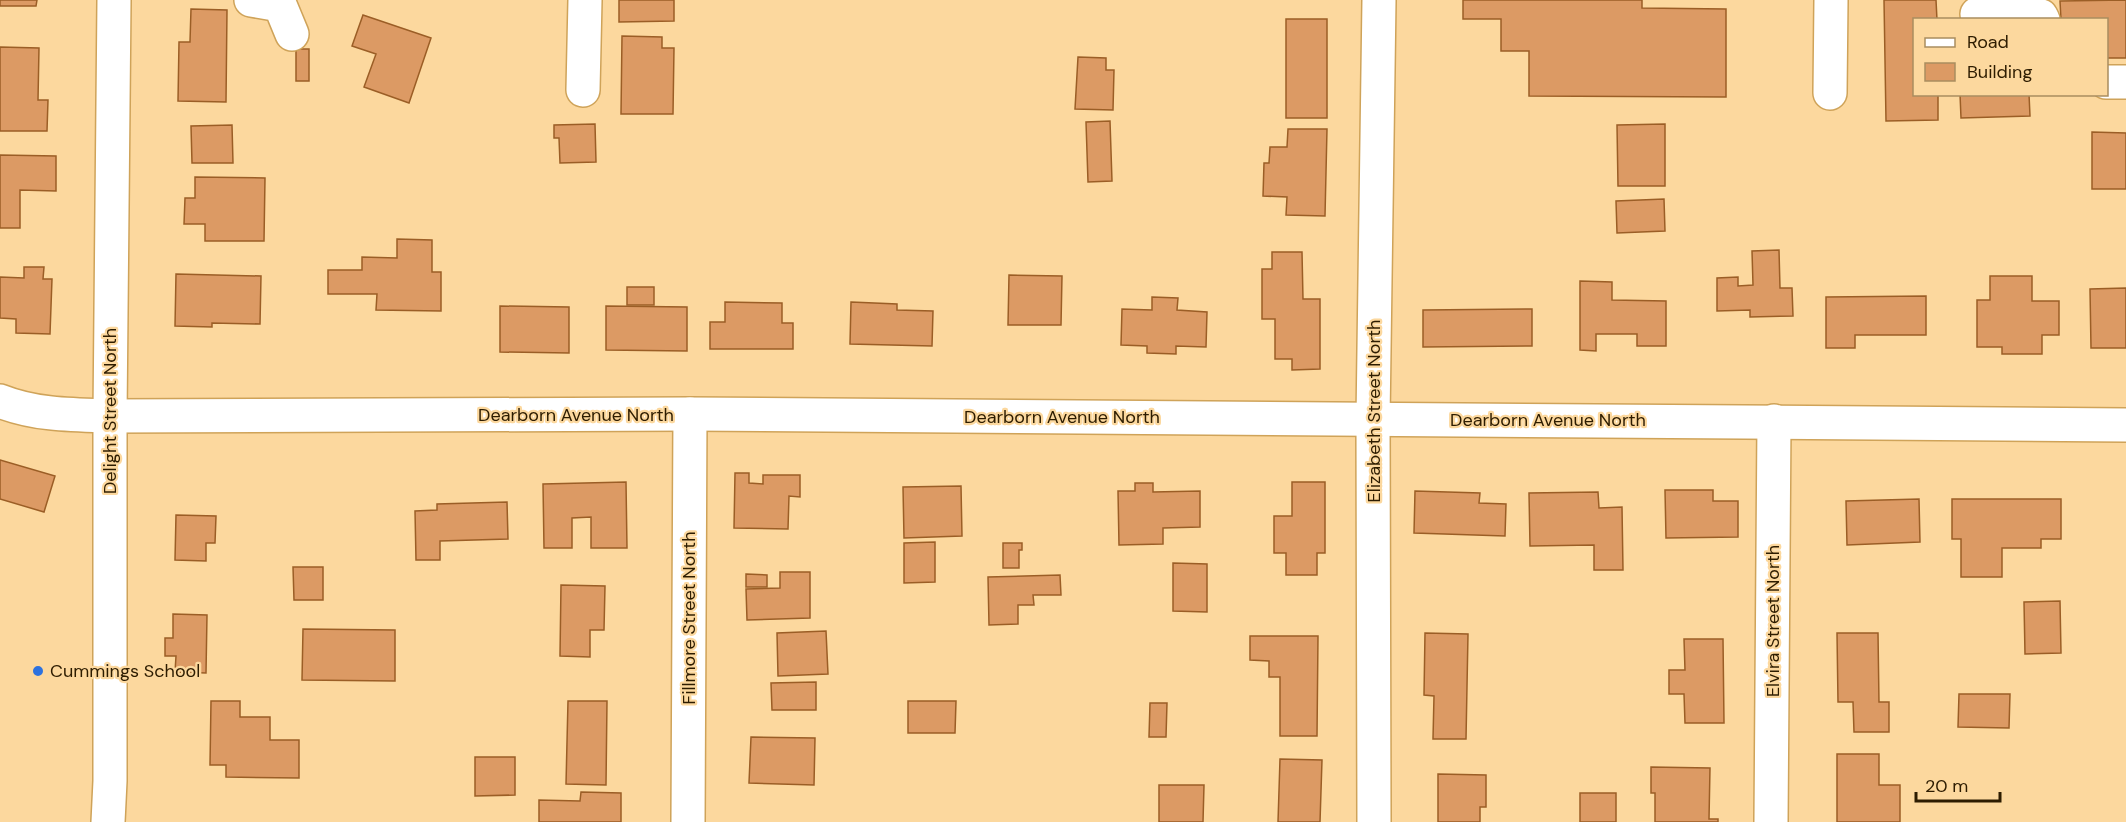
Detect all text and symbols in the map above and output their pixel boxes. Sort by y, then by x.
legend [1913,18,2108,96]
text: Road [1967,30,2009,54]
text: Building [1967,60,2032,84]
street label: Elizabeth Street North [1362,320,1386,502]
street label: Delight Street North [98,328,122,494]
street label: Dearborn Avenue North [478,403,674,427]
street label: Dearborn Avenue North [964,405,1160,429]
street label: Dearborn Avenue North [1450,408,1646,432]
street label: Fillmore Street North [677,532,701,705]
street label: Elvira Street North [1761,545,1785,697]
place label: Cummings School [50,659,200,683]
marker: Cummings School [31,664,45,678]
scale bar [1916,765,2000,803]
text: 20 m [1925,774,1968,798]

